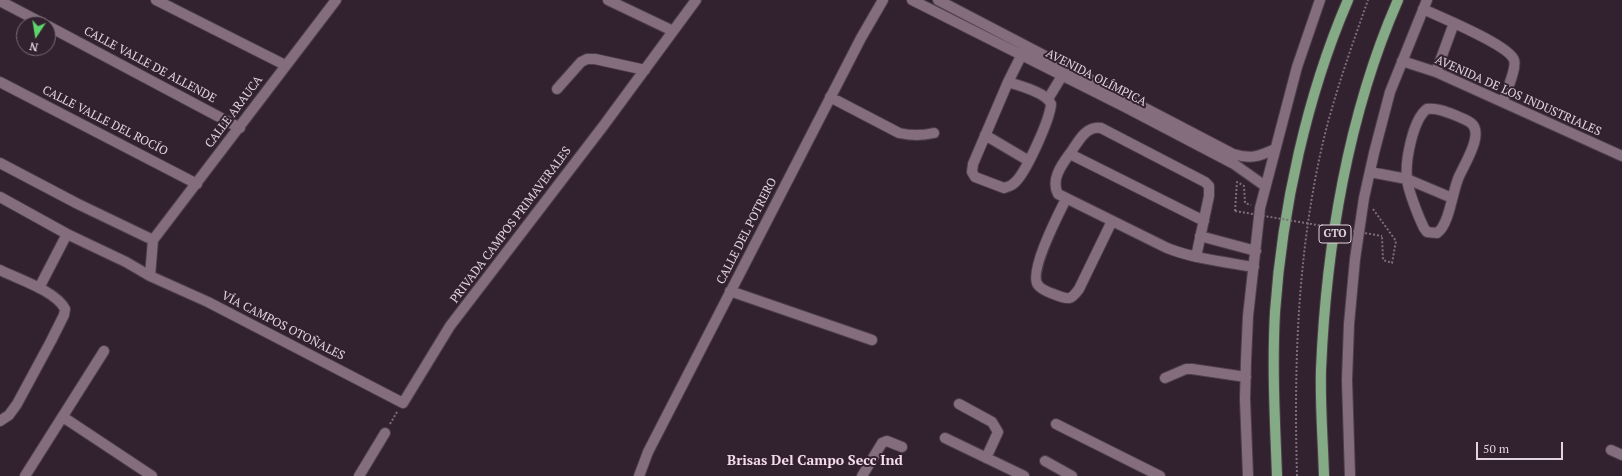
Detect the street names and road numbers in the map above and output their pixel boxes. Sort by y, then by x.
street label: CALLE VALLE DE ALLENDE [81,24,219,106]
street label: AVENIDA OLÍMPICA [1043,46,1149,110]
street label: AVENIDA DE LOS INDUSTRIALES [1433,53,1603,139]
street label: CALLE ARAUCA [202,73,266,151]
street label: CALLE VALLE DEL ROCÍO [40,83,170,159]
street label: PRIVADA CAMPOS PRIMAVERALES [448,144,574,306]
street label: CALLE DEL POTRERO [714,175,780,287]
road number: GTO [1319,225,1351,243]
street label: VÍA CAMPOS OTOÑALES [219,289,347,363]

